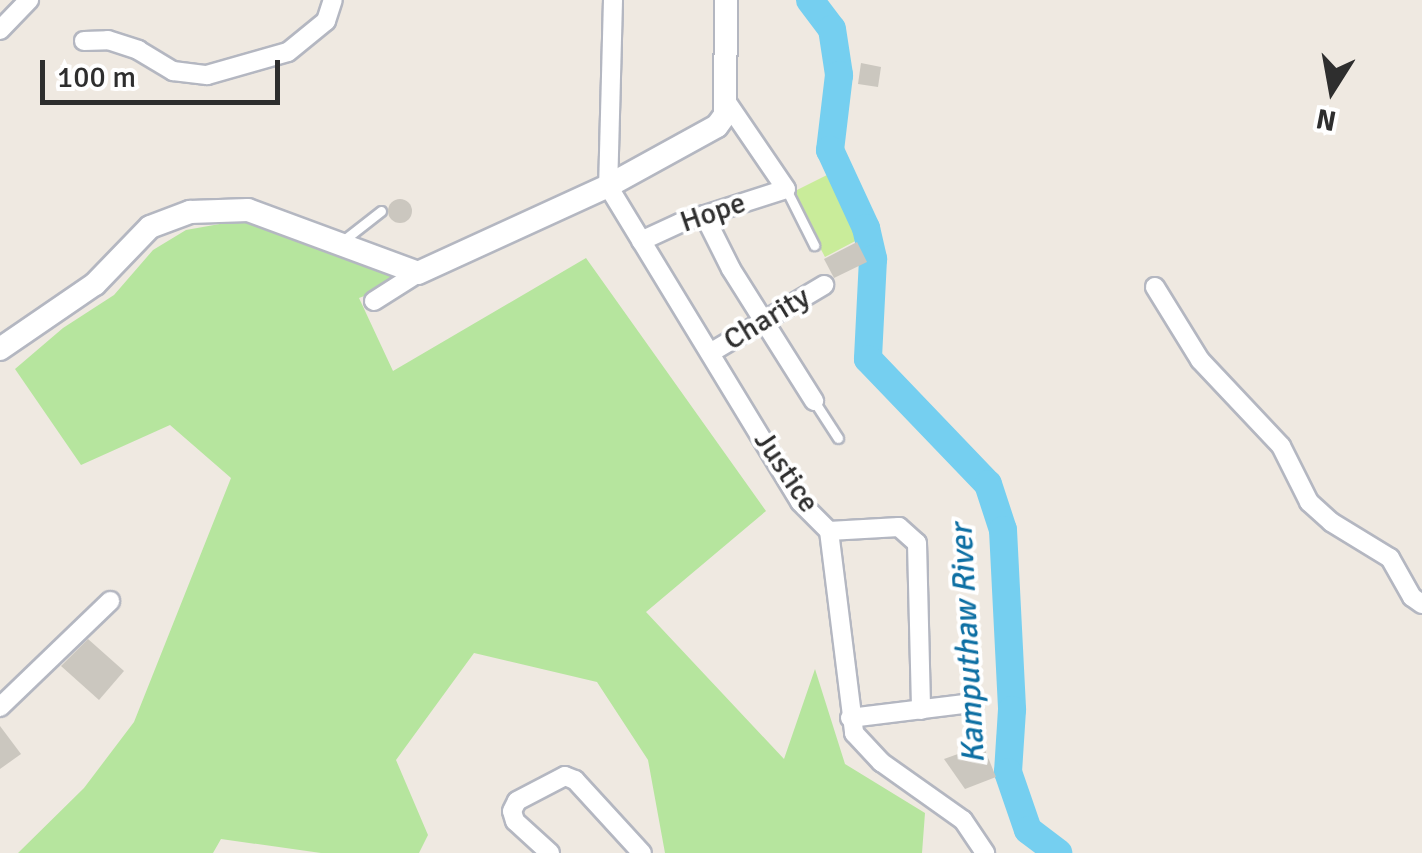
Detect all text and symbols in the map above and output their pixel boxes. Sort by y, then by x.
scale bar [45,40,285,102]
north arrow [1282,40,1382,140]
text: 100 m [57,59,136,96]
text: N [1313,101,1339,138]
street label: Hope [676,185,750,241]
street label: Charity [718,279,816,359]
street label: Justice [746,424,826,520]
water label: Kamputhaw River [943,523,993,765]

